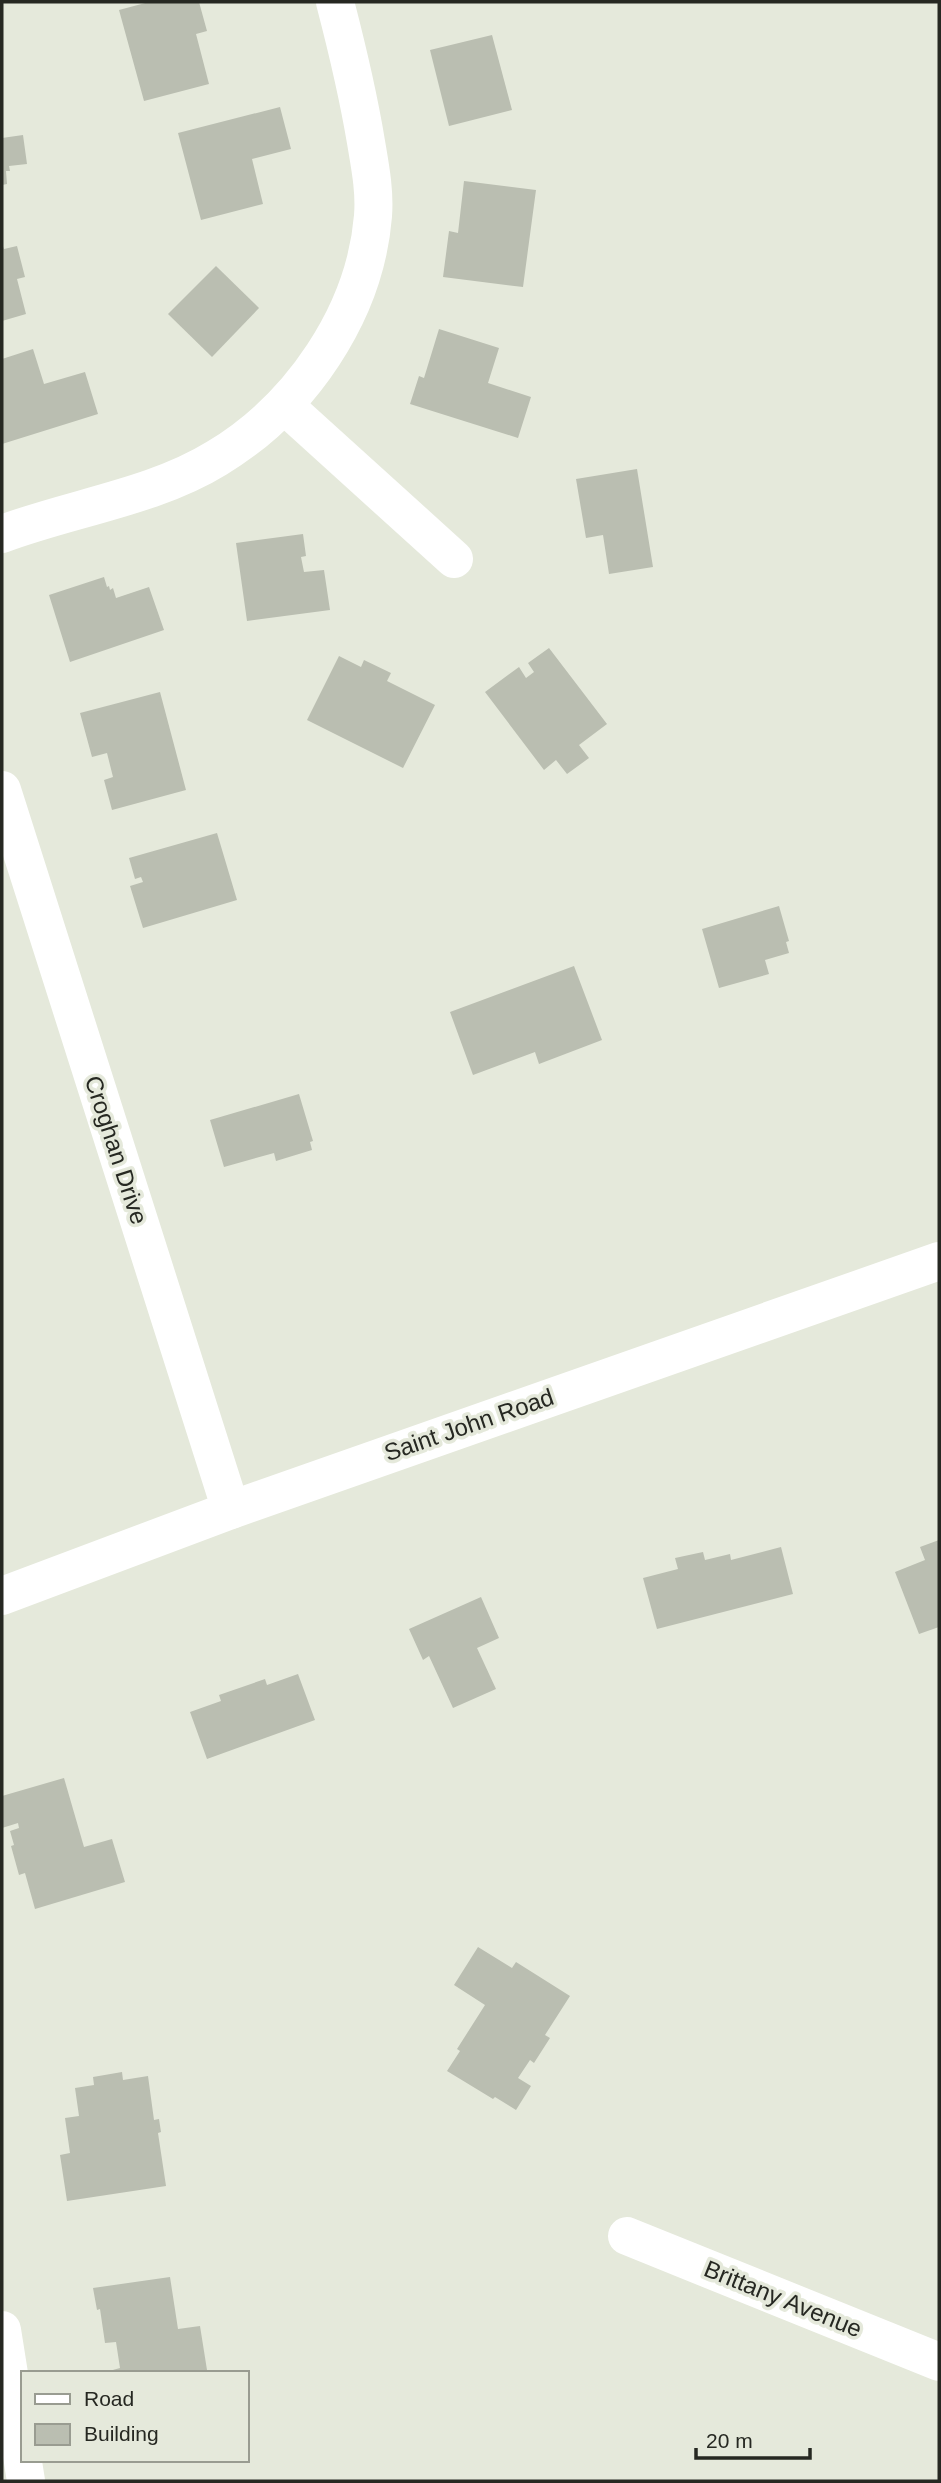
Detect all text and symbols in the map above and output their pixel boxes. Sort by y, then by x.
street label: Croghan Drive [80,1072,153,1228]
street label: Saint John Road [381,1383,557,1466]
street label: Brittany Avenue [700,2255,866,2342]
legend [21,2371,248,2462]
text: Road [84,2387,134,2410]
scale bar [696,2416,810,2460]
text: Building [84,2422,159,2445]
text: 20 m [706,2429,753,2452]

